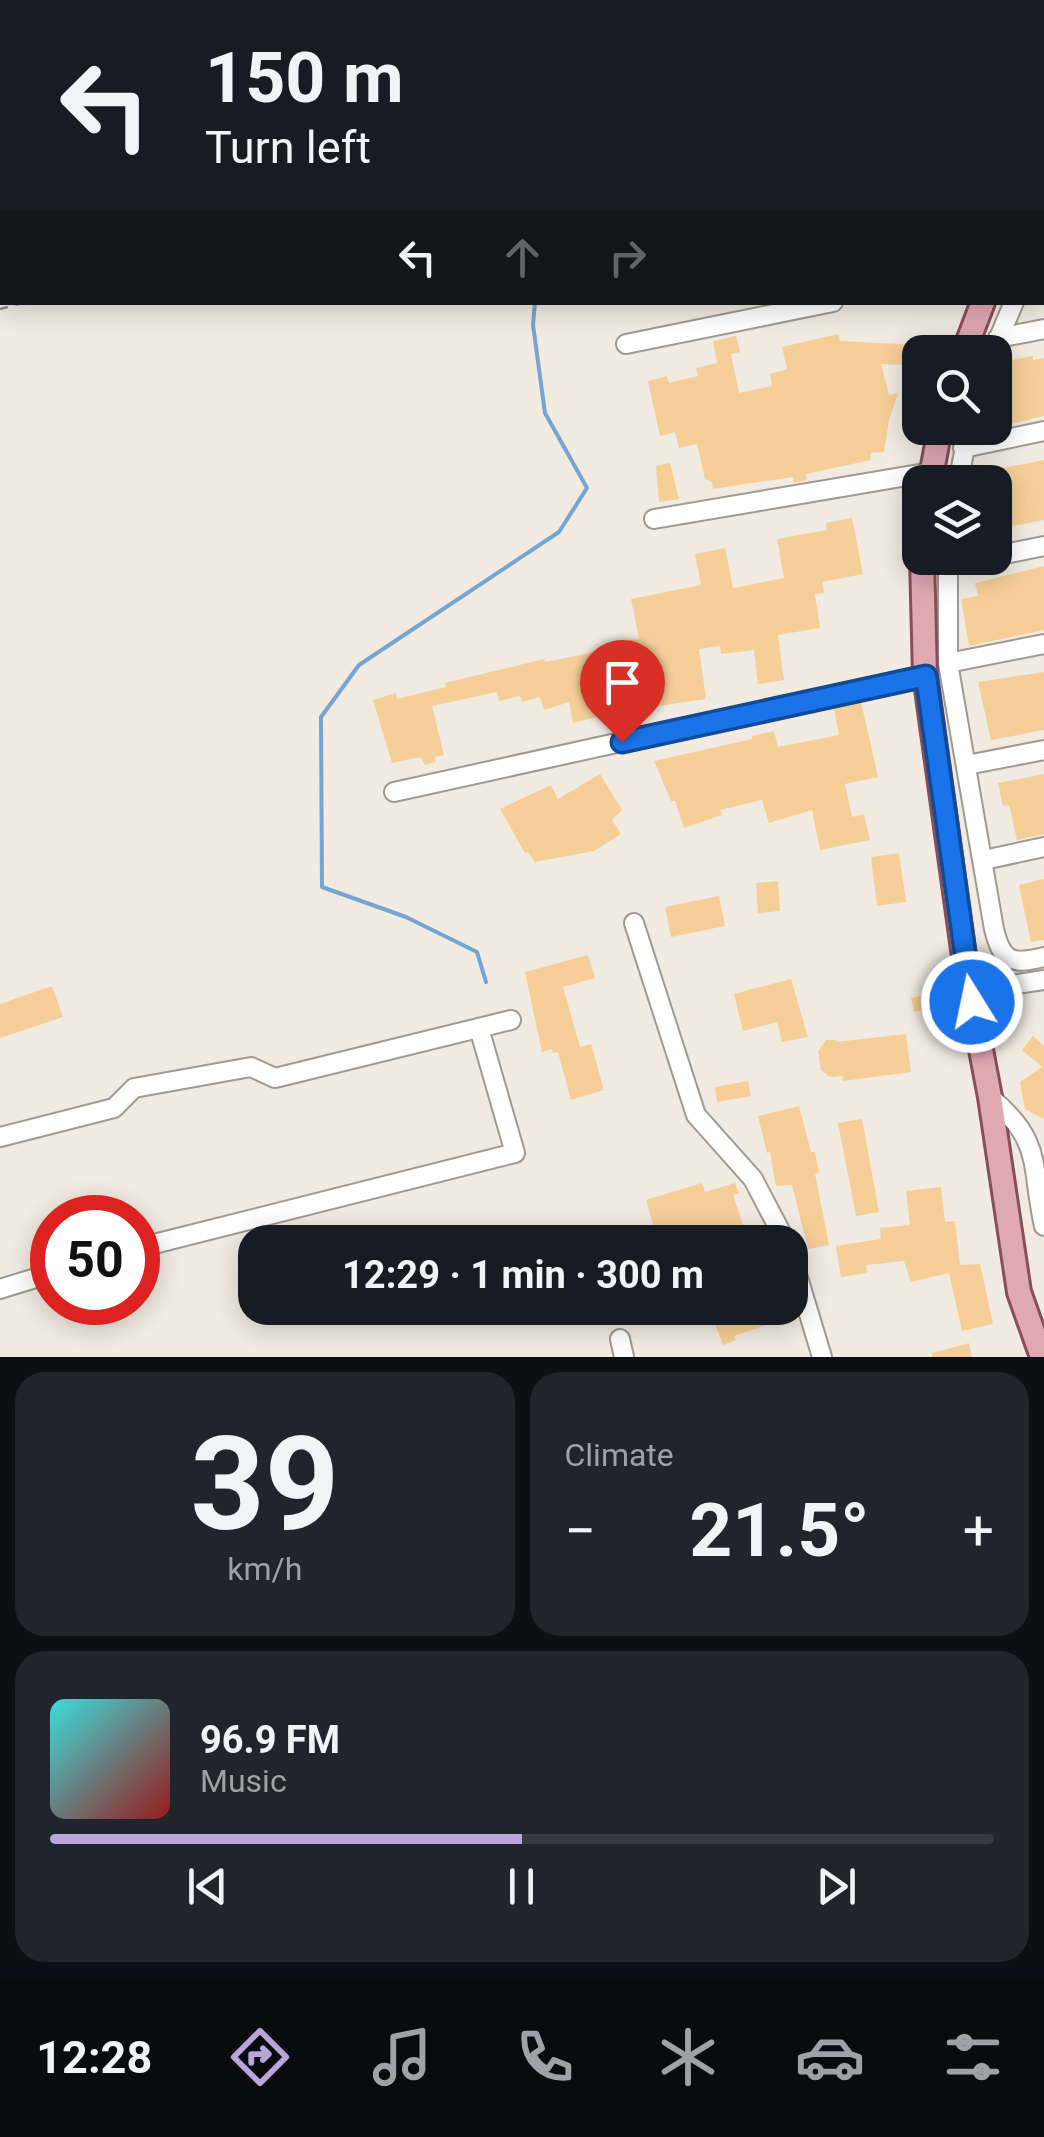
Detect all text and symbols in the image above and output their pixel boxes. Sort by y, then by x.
text: 150 m [205,37,404,119]
icon: left [40,40,170,170]
text: Turn left [205,121,371,174]
icon: left [390,230,445,285]
icon: ahead [495,230,550,285]
icon: right [600,230,655,285]
map controls [902,335,1012,575]
button: search [902,335,1012,445]
button: layers [902,465,1012,575]
pin [580,640,665,743]
icon: arrive [595,655,650,710]
position arrow [920,950,1024,1054]
speed limit sign: 50 [30,1195,160,1325]
text: 12:29 · 1 min · 300 m [342,1253,704,1297]
text: 39 [190,1408,339,1561]
text: Climate [565,1436,674,1474]
text: 21.5° [689,1486,869,1574]
text: − [565,1499,596,1563]
text: + [963,1499,994,1563]
text: km/h [227,1550,302,1588]
text: 96.9 FM [200,1718,340,1762]
text: Music [200,1762,287,1800]
icon: previous [180,1859,235,1914]
icon: pause [494,1859,549,1914]
icon: next [809,1859,864,1914]
icon: directions [225,2022,295,2092]
icon: music [367,2022,437,2092]
icon: phone [510,2022,580,2092]
icon: climate [653,2022,723,2092]
icon: car [795,2022,865,2092]
icon: filters [938,2022,1008,2092]
text: 12:28 [36,2031,152,2084]

